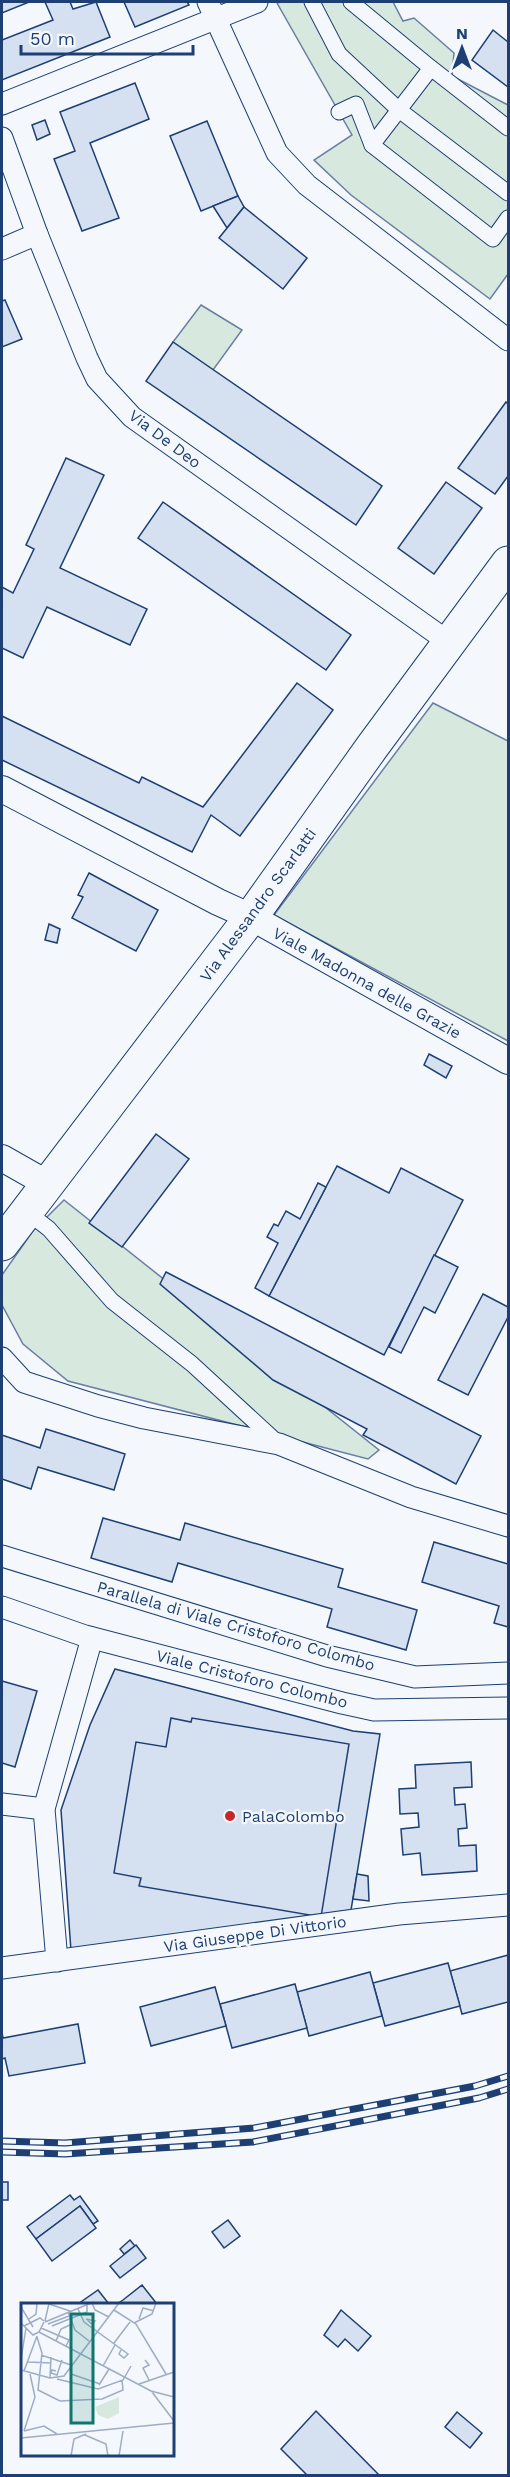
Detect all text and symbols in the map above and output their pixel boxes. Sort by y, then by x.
scale bar [21,18,194,56]
north arrow [432,18,492,78]
text: N [456,24,468,43]
text: 50 m [30,28,75,49]
street label: Via De Deo [125,406,205,472]
street label: Via Alessandro Scarlatti [196,825,320,985]
street label: Viale Madonna delle Grazie [270,923,464,1043]
street label: Parallela di Viale Cristoforo Colombo [95,1577,377,1675]
street label: Viale Cristoforo Colombo [154,1646,350,1712]
place label: PalaColombo [242,1807,345,1826]
marker: PalaColombo [223,1809,237,1823]
street label: Via Giuseppe Di Vittorio [162,1912,348,1956]
inset map [21,2303,174,2456]

